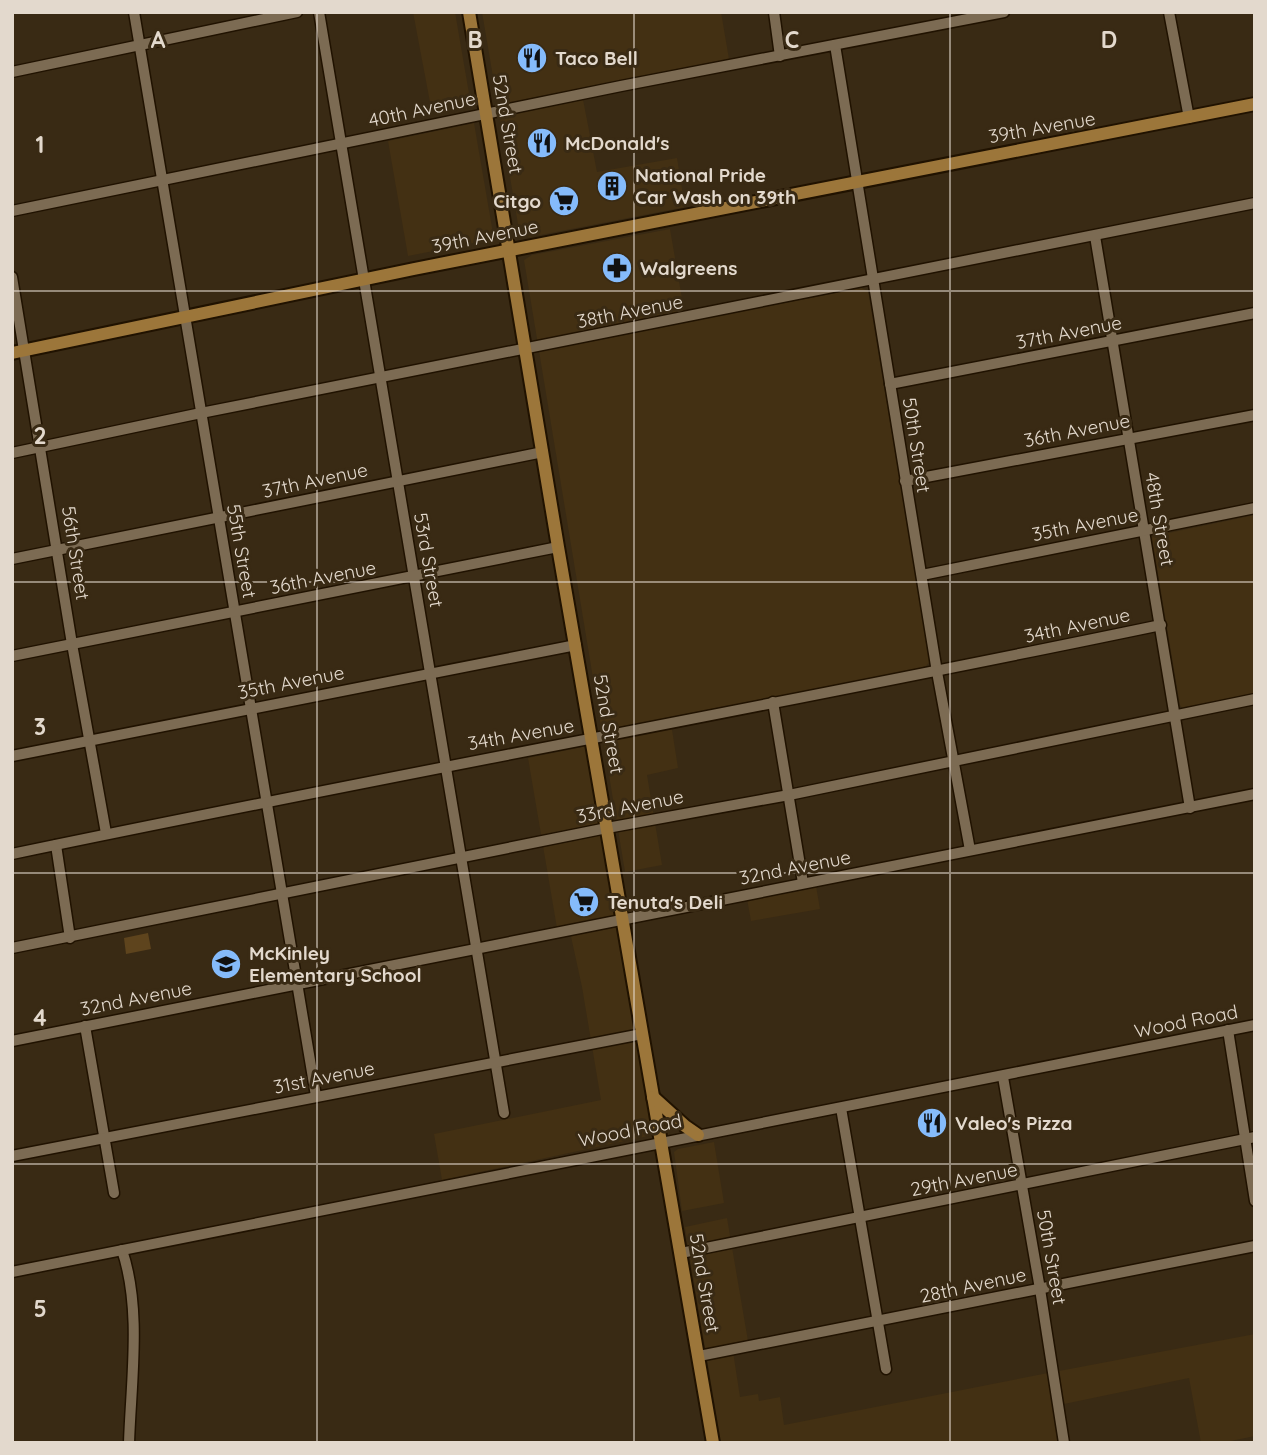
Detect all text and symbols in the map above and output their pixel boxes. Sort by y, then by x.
text: A [151,25,166,54]
text: B [467,25,483,54]
text: C [785,25,799,54]
text: D [1101,25,1117,54]
restaurant icon: Taco Bell [515,41,549,75]
place label: Taco Bell [555,46,638,70]
street label: 52nd Street [487,72,529,176]
street label: 40th Avenue [366,86,478,132]
street label: 39th Avenue [987,106,1097,148]
restaurant icon: McDonald's [525,126,559,160]
text: 1 [36,130,44,159]
place label: McDonald's [565,131,669,155]
place label: National Pride Car Wash on 39th [635,163,796,209]
building icon: National Pride Car Wash on 39th [595,169,629,203]
supermarket icon: Citgo [547,184,581,218]
place label: Citgo [493,189,541,213]
street label: 39th Avenue [430,214,540,258]
pharmacy icon: Walgreens [600,251,634,285]
place label: Walgreens [640,256,737,280]
street label: 38th Avenue [575,289,685,333]
street label: 37th Avenue [1014,310,1124,354]
street label: 50th Street [898,396,936,494]
street label: 36th Avenue [1022,408,1132,452]
text: 2 [33,421,47,450]
street label: 37th Avenue [260,457,370,503]
street label: 48th Street [1140,470,1180,568]
street label: 55th Street [222,502,262,600]
street label: 35th Avenue [1030,502,1140,546]
street label: 56th Street [57,504,95,602]
street label: 53rd Street [409,511,449,609]
street label: 36th Avenue [268,555,378,599]
street label: 34th Avenue [1022,602,1132,648]
street label: 35th Avenue [236,660,346,704]
street label: 52nd Street [588,672,630,776]
text: 3 [34,712,46,741]
street label: 34th Avenue [466,713,576,755]
street label: 33rd Avenue [574,784,686,828]
street label: 32nd Avenue [737,844,853,890]
supermarket icon: Tenuta's Deli [567,885,601,919]
place label: Tenuta's Deli [607,890,723,914]
place label: McKinley Elementary School [249,941,422,987]
school or university icon: McKinley Elementary School [209,947,243,981]
street label: 32nd Avenue [78,975,194,1021]
street label: Wood Road [1132,999,1240,1043]
text: 4 [33,1003,47,1032]
street label: 31st Avenue [271,1055,377,1099]
restaurant icon: Valeo's Pizza [915,1106,949,1140]
street label: Wood Road [576,1108,684,1152]
place label: Valeo's Pizza [955,1111,1072,1135]
street label: 29th Avenue [908,1157,1020,1201]
street label: 50th Street [1032,1208,1072,1306]
street label: 52nd Street [684,1231,726,1335]
street label: 28th Avenue [918,1262,1028,1308]
text: 5 [33,1294,47,1323]

